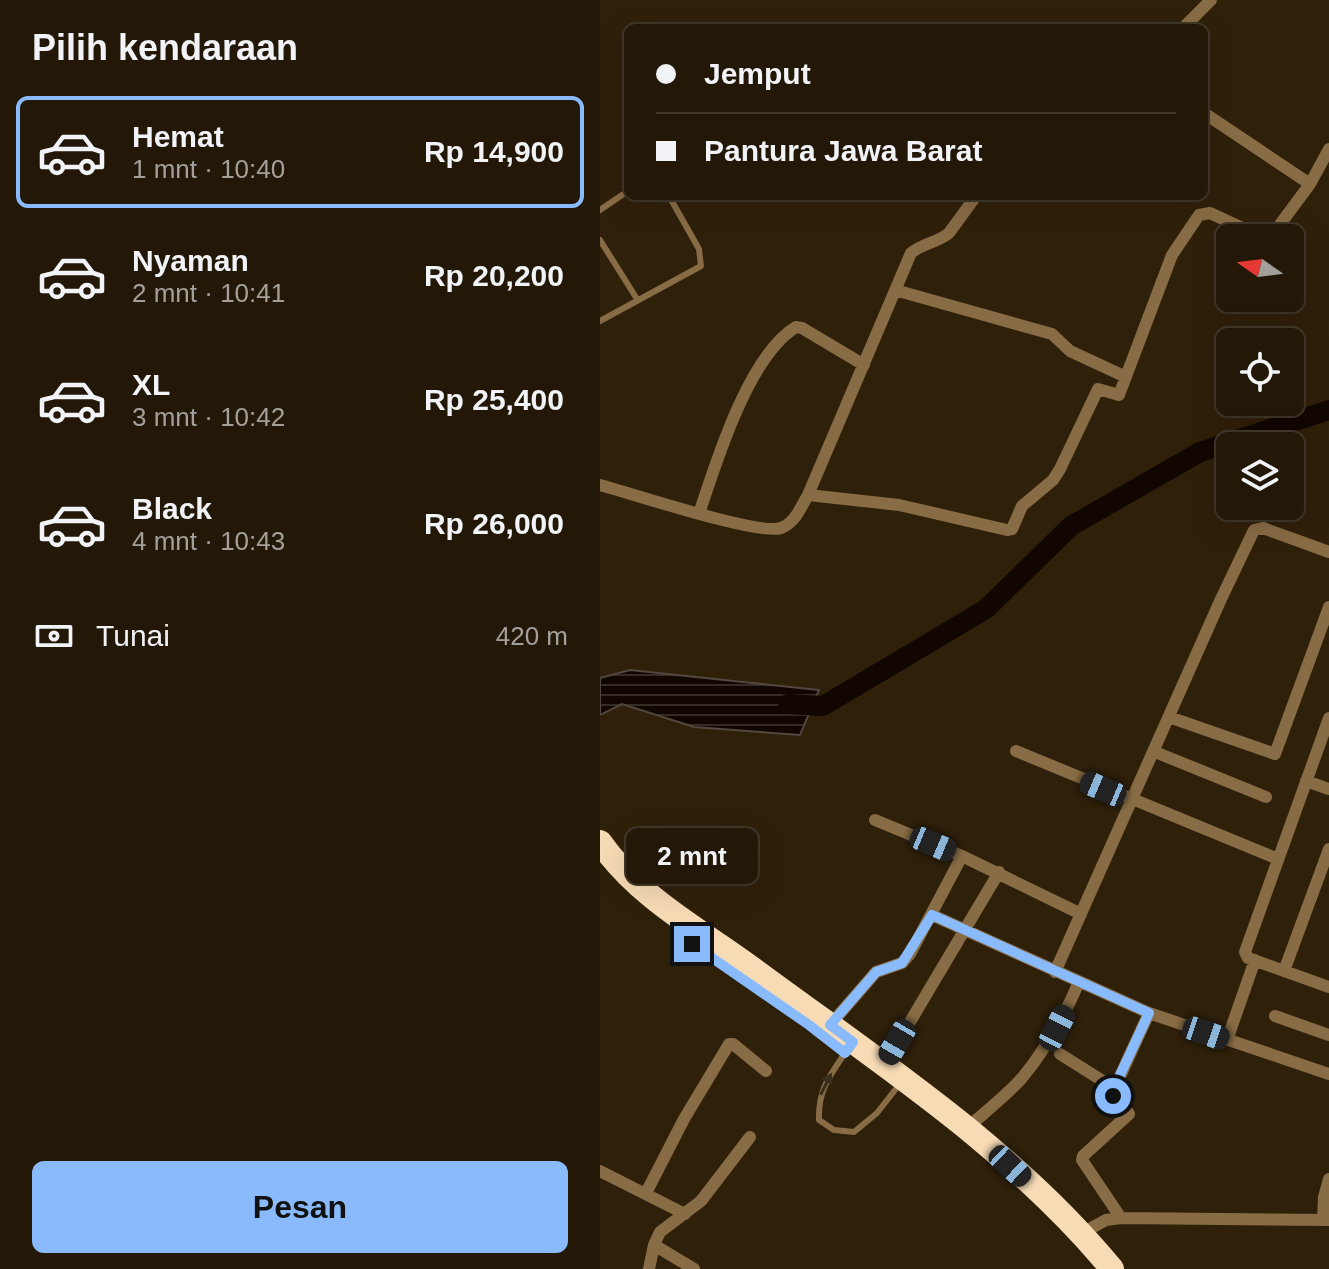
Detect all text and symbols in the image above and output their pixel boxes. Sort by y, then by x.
text: Pilih kendaraan [32,27,298,68]
text: Jemput [704,57,811,90]
icon: car [36,116,108,188]
text: Hemat [132,120,224,153]
text: Pantura Jawa Barat [704,134,982,167]
text: Rp 14,900 [424,135,564,168]
text: 1 mnt · 10:40 [132,154,285,184]
north arrow [1216,224,1304,312]
map controls [1216,224,1304,520]
icon: car [36,240,108,312]
text: Nyaman [132,244,249,277]
text: Rp 20,200 [424,259,564,292]
text: 2 mnt · 10:41 [132,278,285,308]
button: locate [1216,328,1304,416]
icon: car [36,364,108,436]
text: XL [132,368,170,401]
text: Rp 25,400 [424,383,564,416]
text: 3 mnt · 10:42 [132,402,285,432]
button: layers [1216,432,1304,520]
icon: car [36,488,108,560]
text: Black [132,492,212,525]
text: Rp 26,000 [424,507,564,540]
text: 4 mnt · 10:43 [132,526,285,556]
icon: cash [32,614,76,658]
text: Tunai [96,619,170,652]
text: 420 m [496,621,568,651]
car [1076,769,1130,809]
car [906,824,960,864]
callout: 2 mnt [626,828,758,884]
text: 2 mnt [657,841,727,871]
route end [674,926,710,962]
car [1035,1001,1079,1055]
car [1179,1014,1233,1052]
car [875,1015,919,1069]
one-way arrow [820,1073,833,1096]
route start [1095,1078,1131,1114]
car [984,1141,1036,1191]
button: Pesan [32,1161,568,1253]

